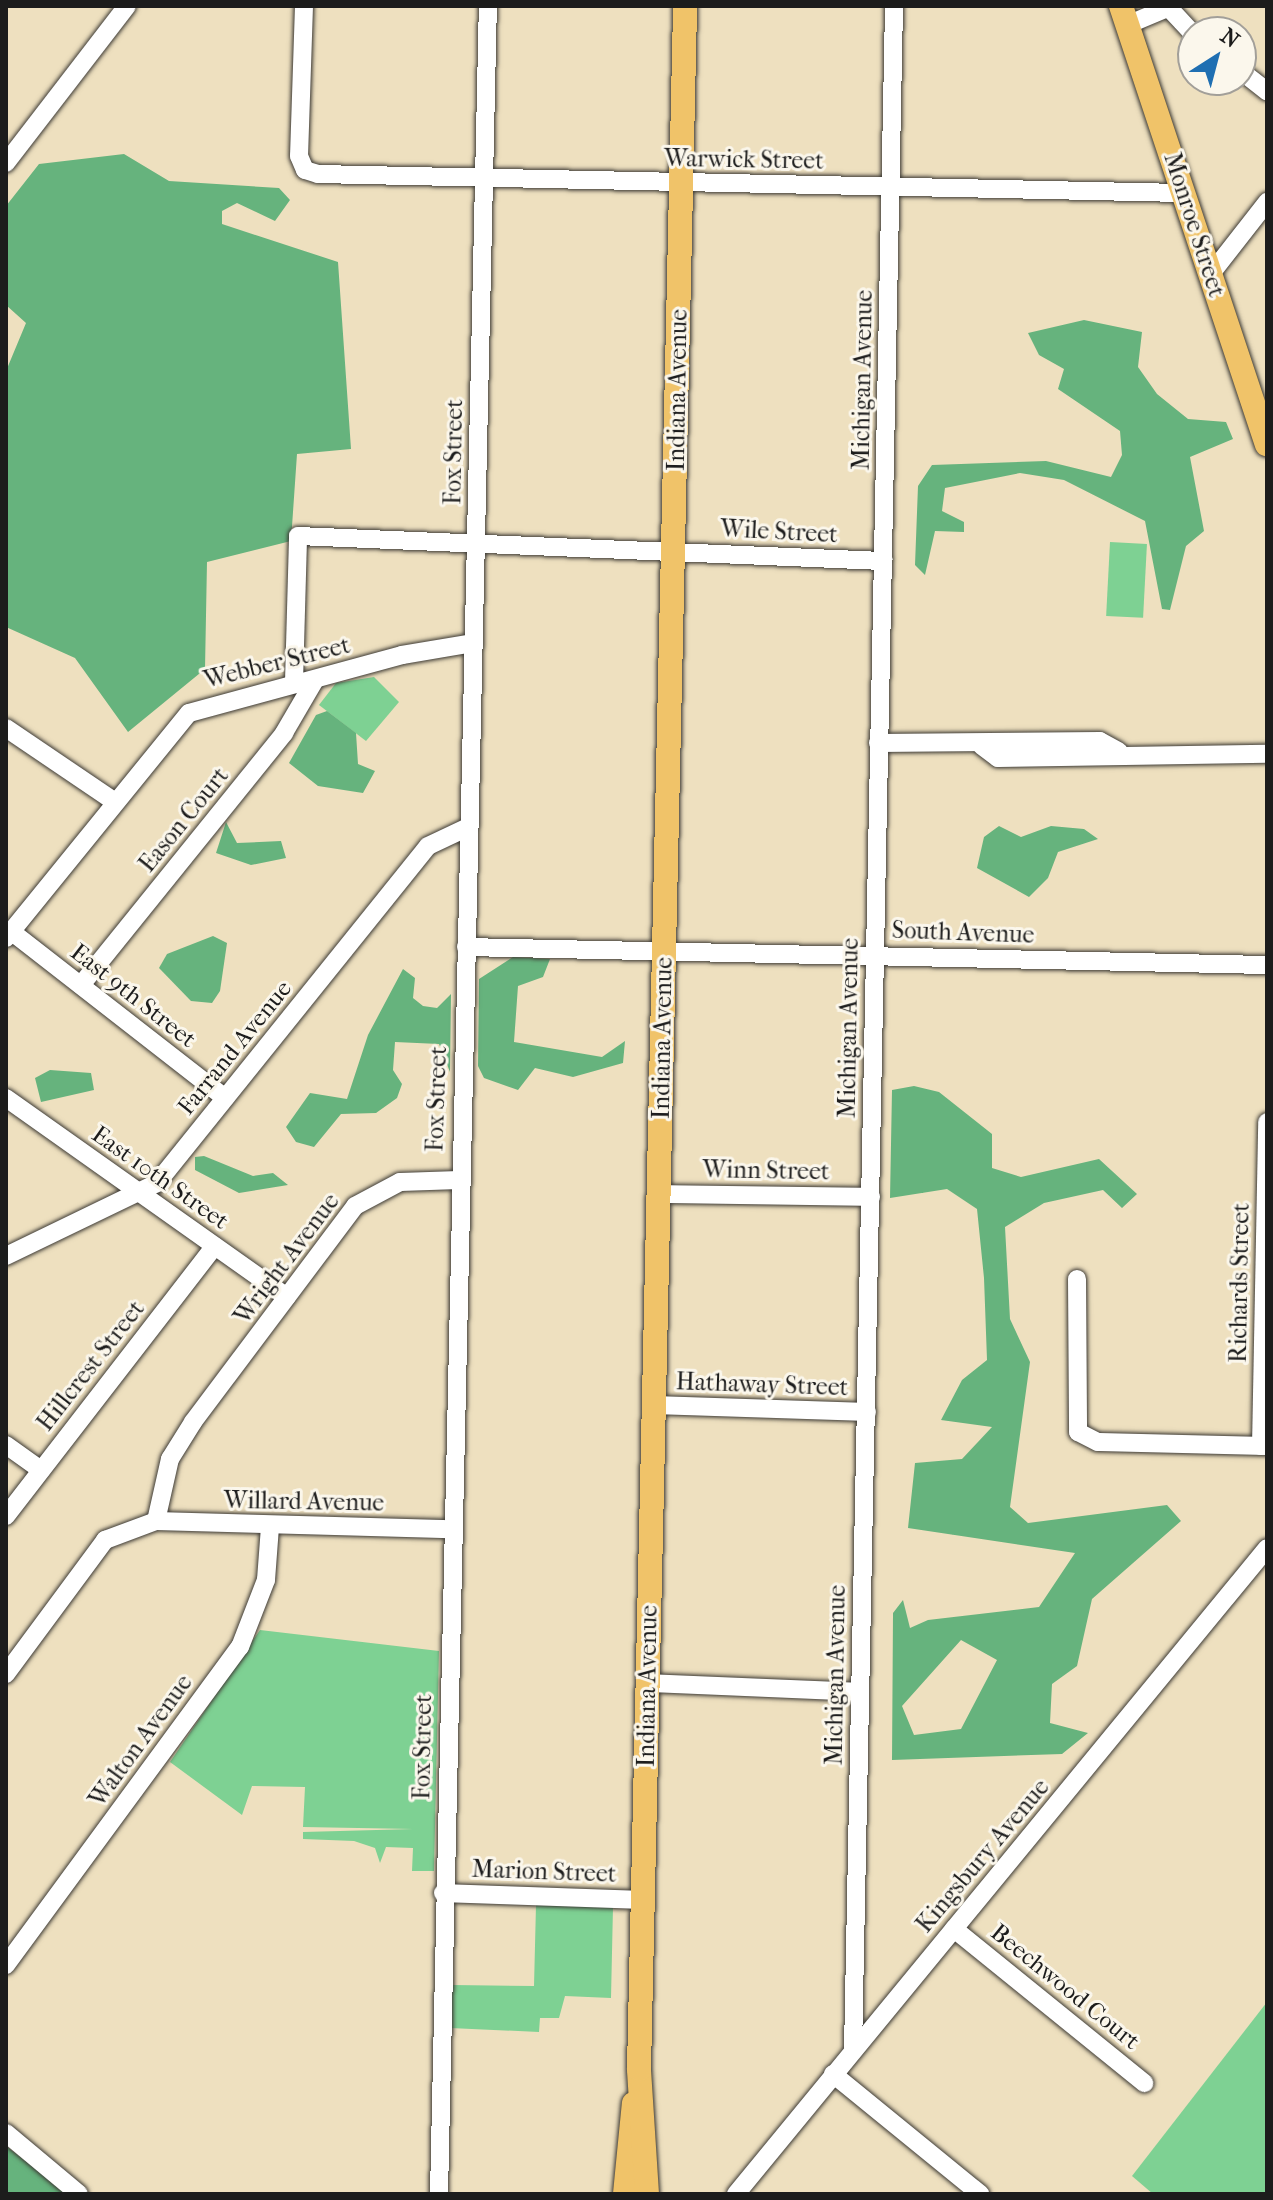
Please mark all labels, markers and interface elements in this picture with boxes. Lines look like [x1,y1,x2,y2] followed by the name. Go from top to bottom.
[1177,16,1257,96] north arrow
[1216,23,1244,54] text: N
[664,144,824,176] street label: Warwick Street
[1157,149,1231,301] street label: Monroe Street
[847,290,879,470] street label: Michigan Avenue
[662,309,694,471] street label: Indiana Avenue
[439,399,469,505] street label: Fox Street
[720,515,838,549] street label: Wile Street
[201,631,353,695] street label: Webber Street
[133,762,235,878] street label: Eason Court
[891,916,1035,950] street label: South Avenue
[64,938,202,1054] street label: East 9th Street
[833,938,865,1118] street label: Michigan Avenue
[647,957,679,1119] street label: Indiana Avenue
[172,975,298,1121] street label: Farrand Avenue
[421,1046,453,1152] street label: Fox Street
[86,1120,234,1236] street label: East 10th Street
[702,1155,830,1187] street label: Winn Street
[228,1188,346,1330] street label: Wright Avenue
[1224,1203,1256,1363] street label: Richards Street
[31,1295,151,1437] street label: Hillcrest Street
[675,1368,849,1402] street label: Hathaway Street
[224,1486,384,1518] street label: Willard Avenue
[820,1585,852,1765] street label: Michigan Avenue
[632,1605,664,1767] street label: Indiana Avenue
[83,1669,199,1813] street label: Walton Avenue
[408,1694,438,1800] street label: Fox Street
[910,1773,1056,1939] street label: Kingsbury Avenue
[471,1855,617,1889] street label: Marion Street
[985,1918,1145,2056] street label: Beechwood Court

